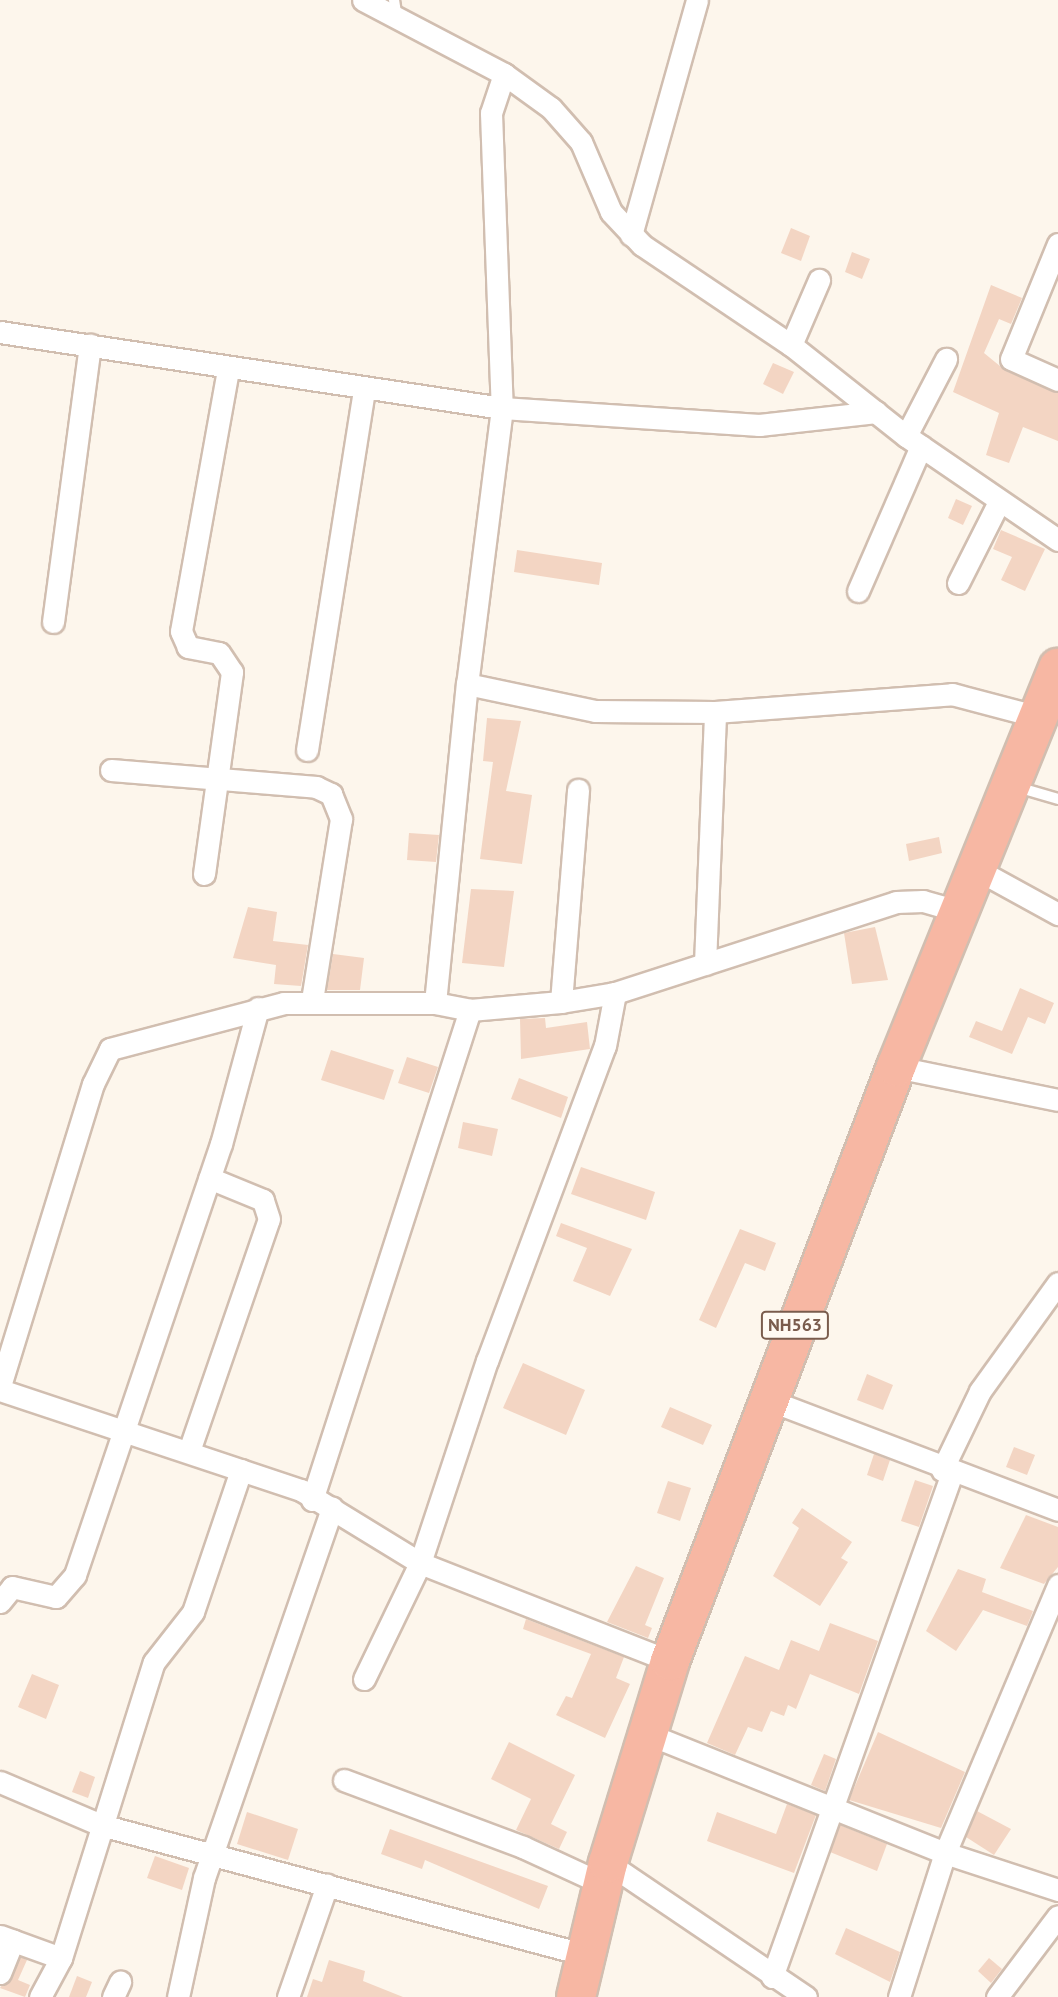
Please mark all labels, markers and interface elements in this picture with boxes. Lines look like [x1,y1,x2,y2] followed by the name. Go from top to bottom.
[760,1310,830,1340] road number: NH563

